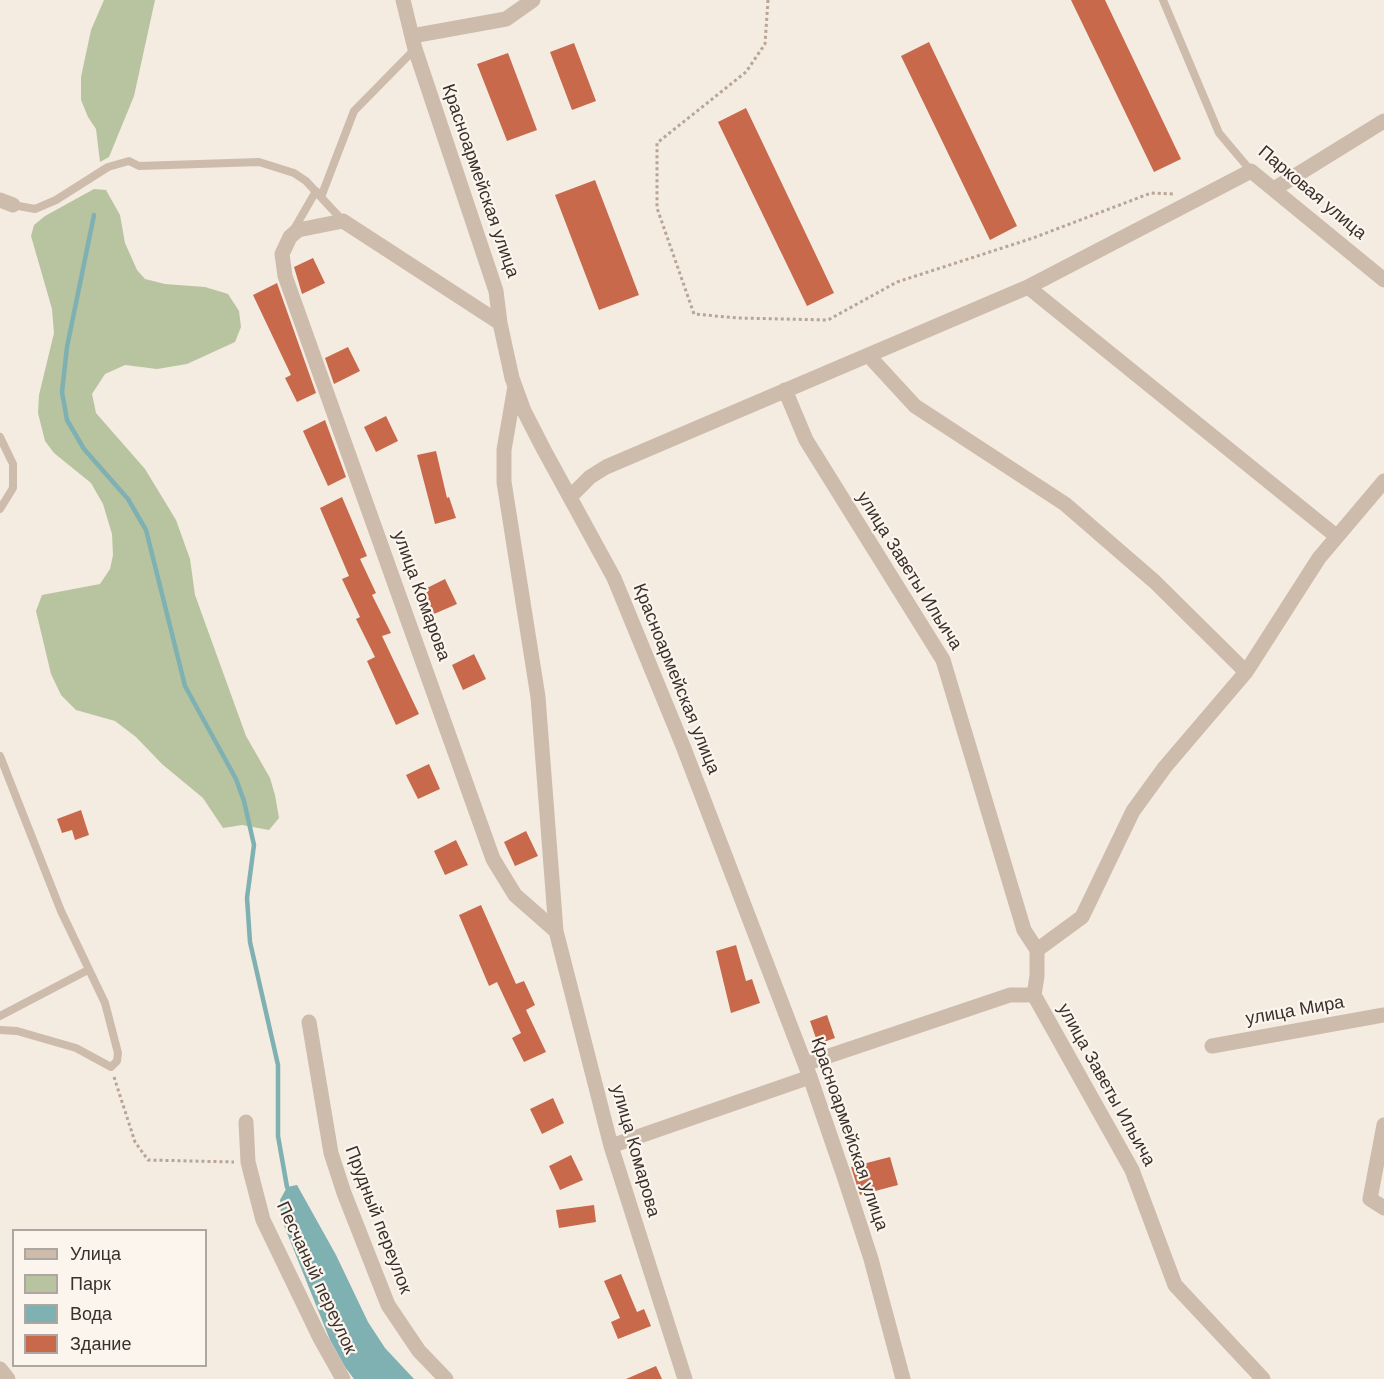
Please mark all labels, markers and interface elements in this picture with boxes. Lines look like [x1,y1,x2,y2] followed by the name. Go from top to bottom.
[437,81,523,281] street label: Красноармейская улица
[1253,141,1371,245] street label: Парковая улица
[851,488,967,654] street label: улица Заветы Ильича
[387,528,455,664] street label: улица Комарова
[628,581,724,777] street label: Красноармейская улица
[1244,992,1346,1030] street label: улица Мира
[1052,1000,1160,1170] street label: улица Заветы Ильича
[806,1034,892,1234] street label: Красноармейская улица
[606,1082,664,1220] street label: улица Комарова
[340,1143,416,1297] street label: Прудный переулок
[271,1198,361,1358] street label: Песчаный переулок
[12,1229,207,1367] legend
[70,1244,121,1264] text: Улица
[70,1274,111,1294] text: Парк
[70,1304,112,1324] text: Вода
[70,1334,131,1354] text: Здание

